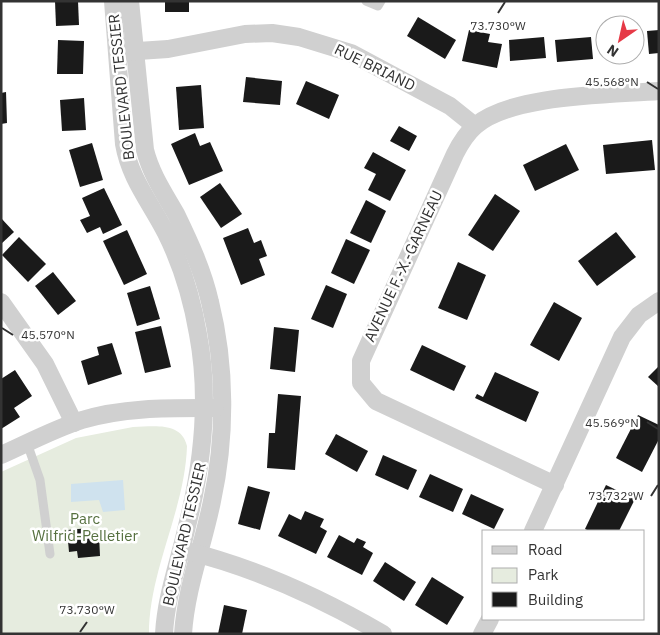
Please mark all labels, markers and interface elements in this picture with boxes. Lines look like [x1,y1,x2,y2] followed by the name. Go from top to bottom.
[104,13,138,161] street label: BOULEVARD TESSIER
[595,15,645,65] north arrow
[470,18,526,33] text: 73.730°W
[331,39,419,95] street label: RUE BRIAND
[603,40,622,61] text: N
[585,74,639,89] text: 45.568°N
[360,187,446,345] street label: AVENUE F.-X.-GARNEAU
[21,327,75,342] text: 45.570°N
[585,415,639,430] text: 45.569°N
[158,460,210,608] street label: BOULEVARD TESSIER
[588,488,644,503] text: 73.732°W
[32,509,139,545] park label: Parc Wilfrid-Pelletier
[482,530,645,620] legend
[528,540,563,559] text: Road
[528,565,558,584] text: Park
[528,590,583,609] text: Building
[59,602,115,617] text: 73.730°W

